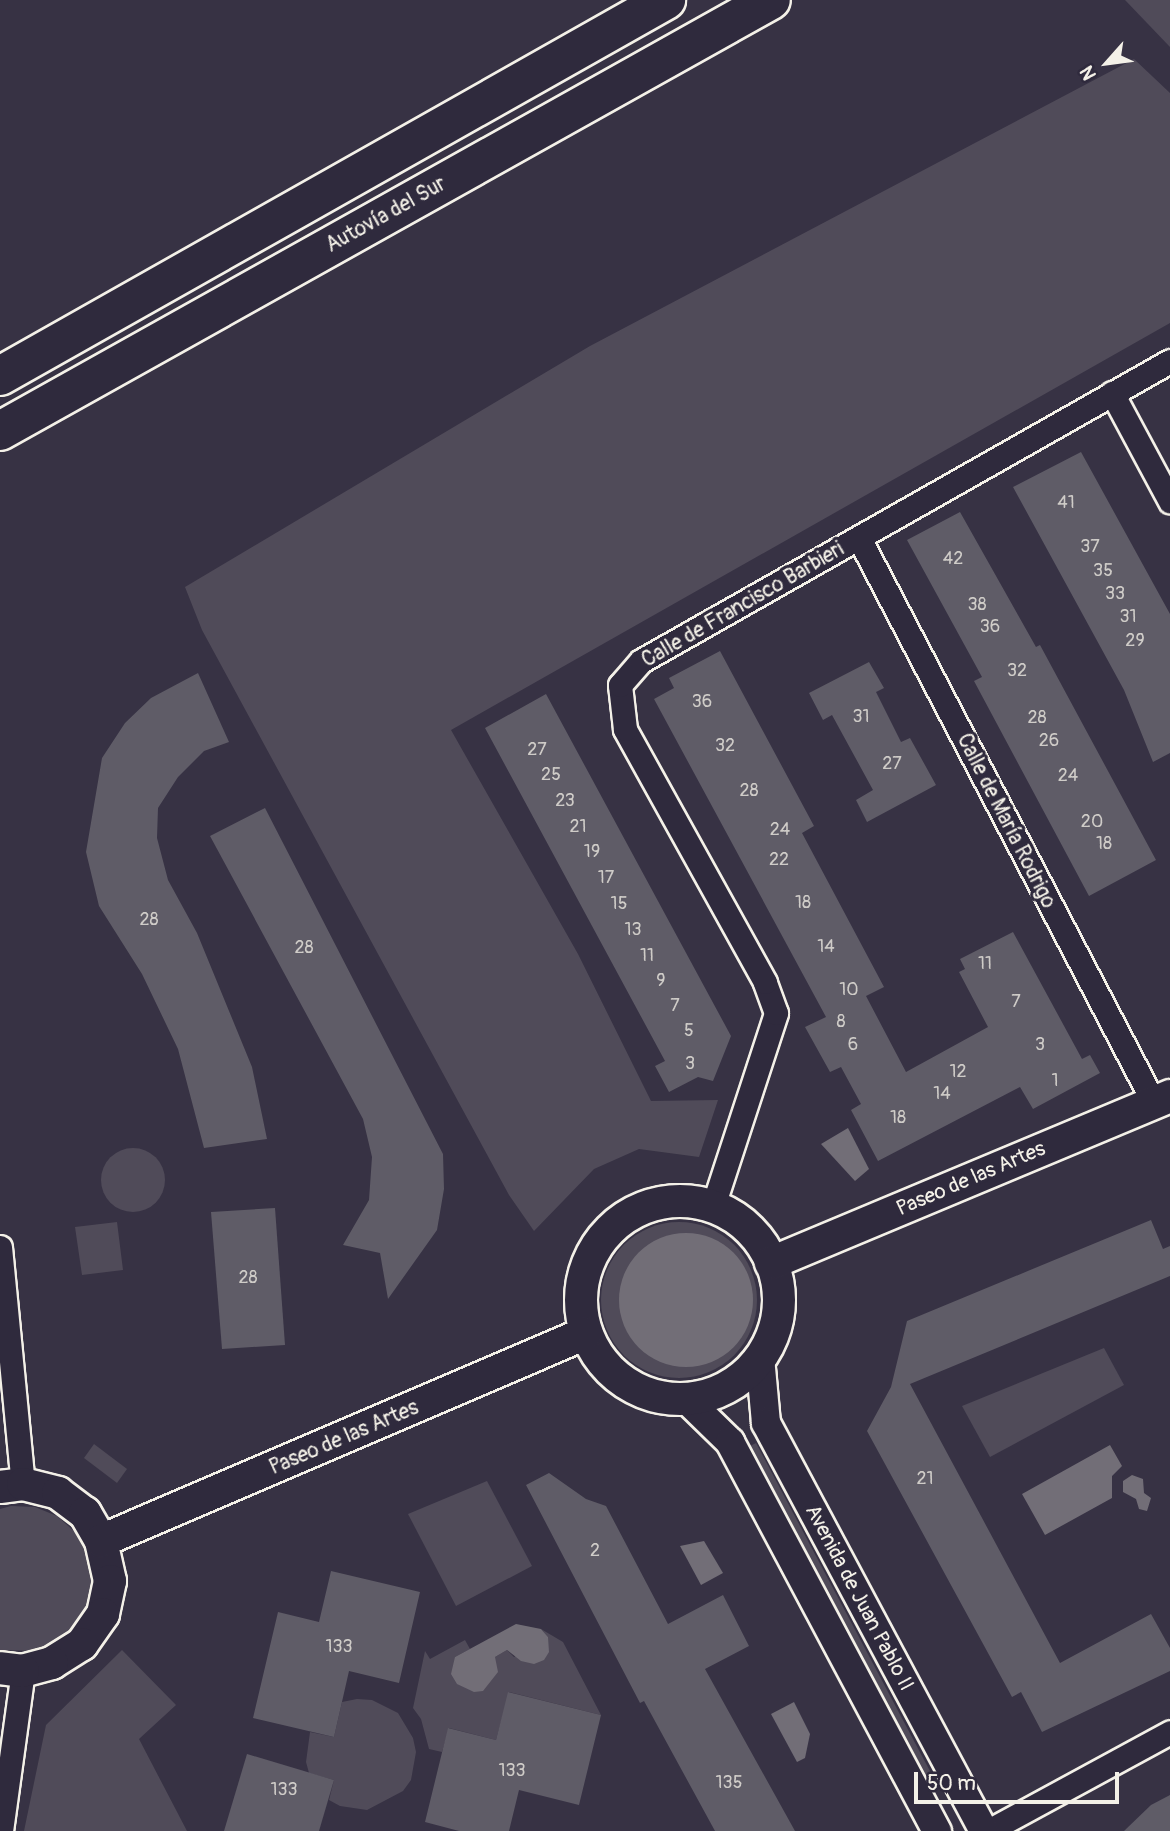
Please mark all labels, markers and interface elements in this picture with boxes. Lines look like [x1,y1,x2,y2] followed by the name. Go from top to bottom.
[1072,28,1142,98] north arrow
[1075,62,1102,84] text: N
[322,172,450,258] street label: Autovía del Sur
[1057,492,1075,514] house number: 41
[1080,536,1100,558] house number: 37
[637,537,849,673] street label: Calle de Francisco Barbieri
[943,548,963,570] house number: 42
[1093,560,1113,582] house number: 35
[1105,583,1125,605] house number: 33
[967,594,987,616] house number: 38
[1119,606,1137,628] house number: 31
[980,616,1000,638] house number: 36
[1125,630,1145,652] house number: 29
[1007,660,1027,682] house number: 32
[692,691,712,713] house number: 36
[852,706,870,728] house number: 31
[1027,707,1047,729] house number: 28
[951,730,1061,912] street label: Calle de María Rodrigo
[1039,730,1059,752] house number: 26
[715,735,735,757] house number: 32
[527,739,547,761] house number: 27
[882,753,902,775] house number: 27
[541,764,561,786] house number: 25
[1058,765,1078,787] house number: 24
[739,780,759,802] house number: 28
[555,790,575,812] house number: 23
[1081,811,1103,833] house number: 20
[569,816,587,838] house number: 21
[770,819,790,841] house number: 24
[1096,833,1112,855] house number: 18
[584,841,600,863] house number: 19
[769,849,789,871] house number: 22
[598,867,614,889] house number: 17
[795,892,811,914] house number: 18
[611,893,627,915] house number: 15
[139,909,159,931] house number: 28
[624,919,642,941] house number: 13
[817,936,835,958] house number: 14
[294,937,314,959] house number: 28
[640,945,654,967] house number: 11
[978,953,992,975] house number: 11
[656,970,666,992] house number: 9
[839,979,859,1001] house number: 10
[1011,991,1021,1013] house number: 7
[670,995,680,1017] house number: 7
[836,1011,846,1033] house number: 8
[684,1020,694,1042] house number: 5
[848,1034,858,1056] house number: 6
[1035,1034,1045,1056] house number: 3
[685,1053,695,1075] house number: 3
[949,1061,967,1083] house number: 12
[1051,1070,1059,1092] house number: 1
[933,1083,951,1105] house number: 14
[890,1107,906,1129] house number: 18
[893,1136,1049,1222] street label: Paseo de las Artes
[238,1267,258,1289] house number: 28
[266,1395,422,1481] street label: Paseo de las Artes
[916,1468,934,1490] house number: 21
[799,1501,919,1695] street label: Avenida de Juan Pablo II
[590,1540,600,1562] house number: 2
[325,1636,353,1658] house number: 133
[918,1758,1123,1802] scale bar
[498,1760,526,1782] house number: 133
[927,1770,976,1797] text: 50 m
[716,1772,742,1794] house number: 135
[270,1779,298,1801] house number: 133

